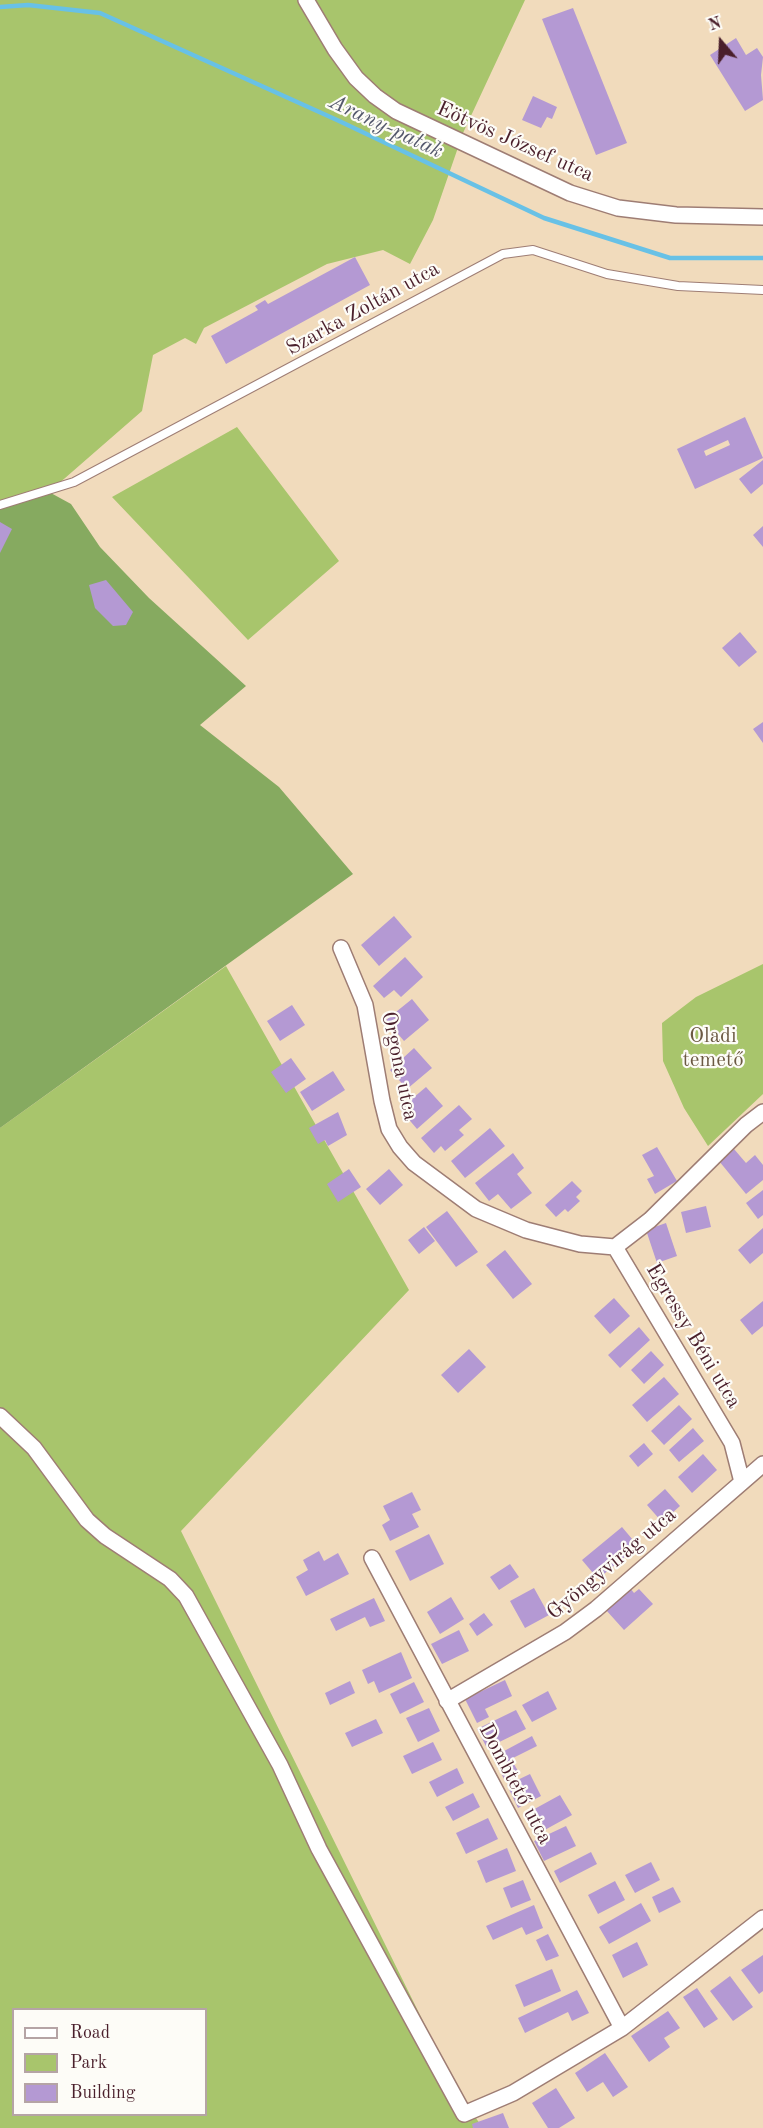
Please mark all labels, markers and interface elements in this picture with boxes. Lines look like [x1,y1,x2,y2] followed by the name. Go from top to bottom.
[691,12,751,72] north arrow
[707,15,724,35] text: N
[325,89,447,165] water label: Arany-patak
[433,96,597,188] street label: Eötvös József utca
[282,256,444,362] street label: Szarka Zoltán utca
[375,1009,423,1123] street label: Orgona utca
[682,1023,744,1073] park label: Oladi temető
[640,1259,746,1413] street label: Egressy Béni utca
[542,1503,682,1625] street label: Gyöngyvirág utca
[473,1719,557,1849] street label: Dombtető utca
[12,2008,207,2116] legend
[70,2024,110,2042] text: Road
[70,2054,107,2072] text: Park
[70,2084,135,2102] text: Building

